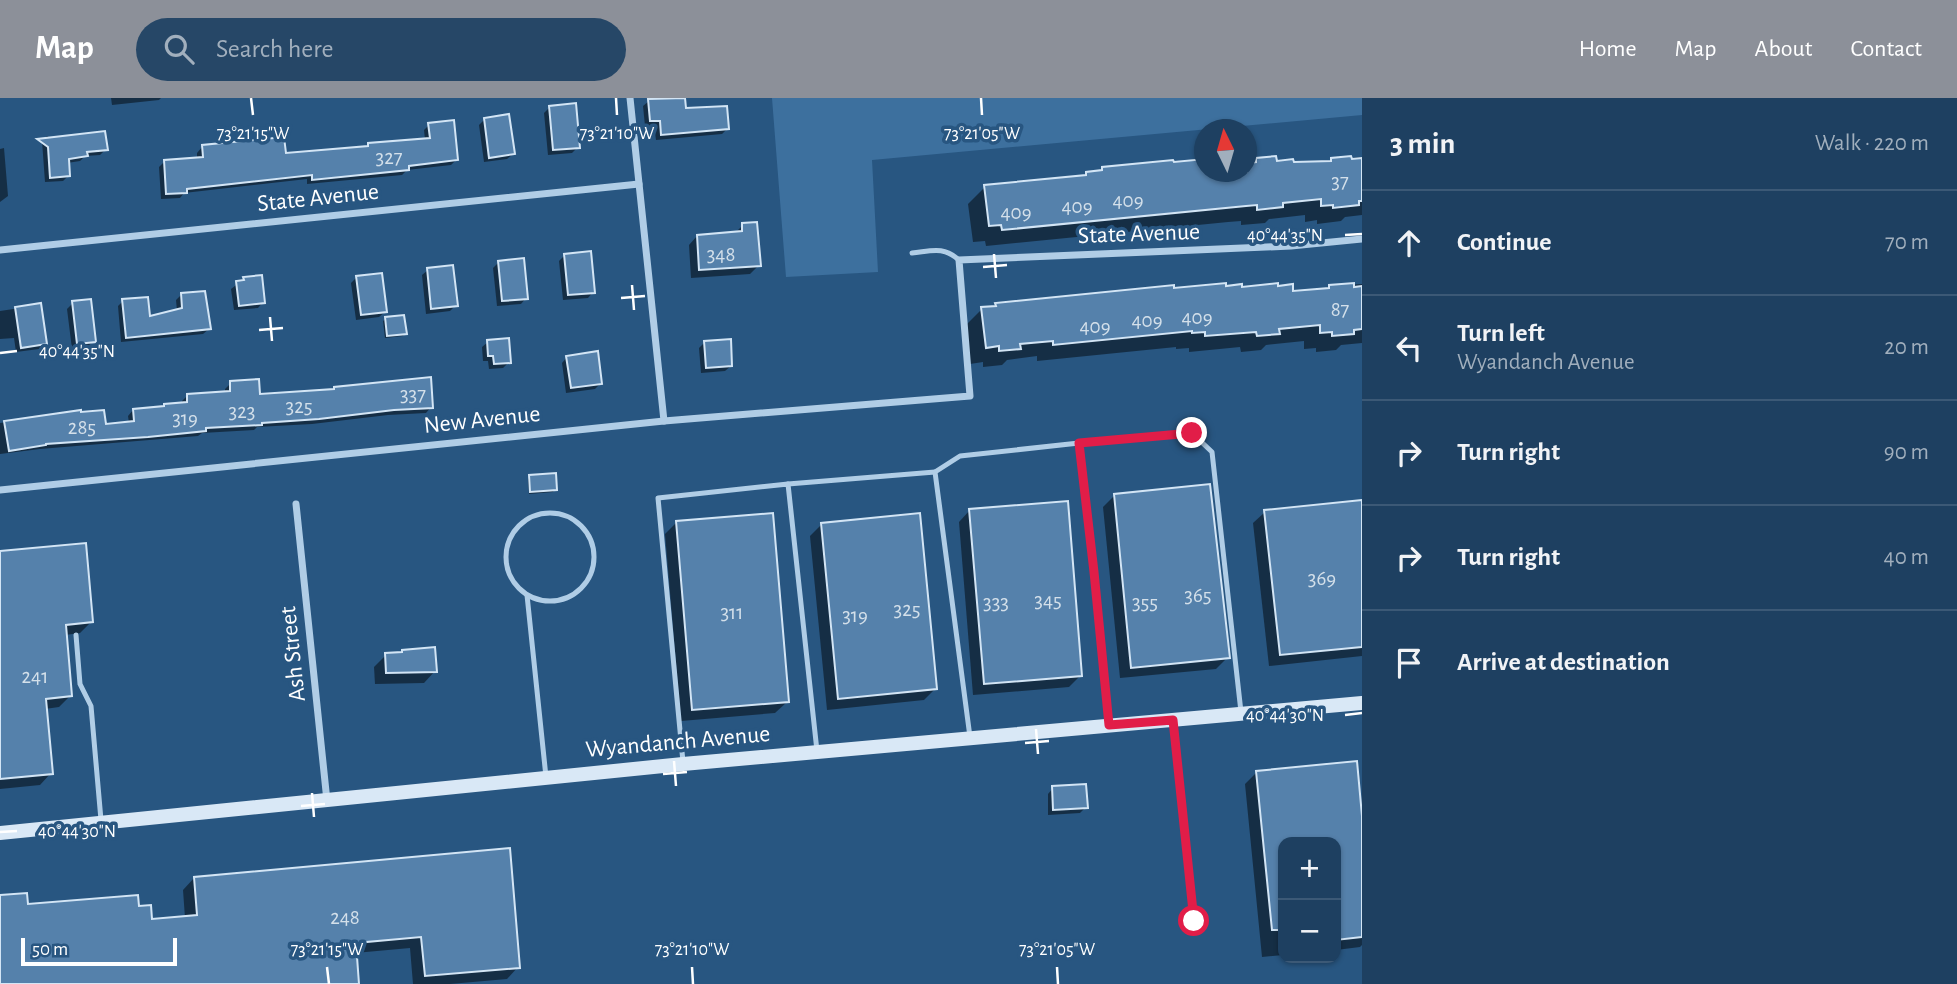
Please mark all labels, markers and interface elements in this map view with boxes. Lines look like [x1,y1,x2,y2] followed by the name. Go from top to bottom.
[136,18,626,81] search box
[160,30,198,68] icon: search
[35,32,94,65] text: Map
[216,36,334,62] text: Search here
[1579,37,1637,61] text: Home
[1675,37,1717,61] text: Map
[1755,37,1812,61] text: About
[1850,37,1922,61] text: Contact
[1194,119,1257,182] north arrow
[217,125,289,143] text: 73°21'15"W
[580,125,654,143] text: 73°21'10"W
[944,125,1020,143] text: 73°21'05"W
[1390,129,1455,159] text: 3 min
[1815,132,1929,155] text: Walk · 220 m
[376,147,403,168] house number: 327
[1331,171,1349,192] house number: 37
[256,180,380,216] street label: State Avenue
[1112,190,1144,211] house number: 409
[1061,196,1093,217] house number: 409
[1000,202,1032,223] house number: 409
[1077,220,1201,248] street label: State Avenue
[1390,224,1428,262] icon: ahead
[1247,227,1323,245] text: 40°44'35"N
[1457,229,1552,255] text: Continue
[1885,231,1929,254] text: 70 m
[707,244,735,265] house number: 348
[1331,299,1350,320] house number: 87
[1181,307,1213,328] house number: 409
[1131,310,1163,331] house number: 409
[1079,316,1111,337] house number: 409
[1457,320,1545,346] text: Turn left
[1390,329,1428,367] icon: left
[1884,336,1929,359] text: 20 m
[39,343,115,361] text: 40°44'35"N
[1457,351,1635,374] text: Wyandanch Avenue
[400,384,426,405] house number: 337
[286,396,313,417] house number: 325
[229,401,255,422] house number: 323
[423,402,541,438] street label: New Avenue
[172,408,198,429] house number: 319
[68,417,96,438] house number: 285
[1176,417,1207,448] route end
[1390,434,1428,472] icon: right
[1457,439,1560,465] text: Turn right
[1884,441,1929,464] text: 90 m
[1390,539,1428,577] icon: right
[1457,544,1560,570] text: Turn right
[1884,546,1929,569] text: 40 m
[1308,568,1336,589] house number: 369
[1184,585,1212,606] house number: 365
[1034,590,1062,611] house number: 345
[983,592,1009,613] house number: 333
[1132,592,1158,613] house number: 355
[894,599,921,620] house number: 325
[720,602,744,623] house number: 311
[276,605,310,703] street label: Ash Street
[842,605,868,626] house number: 319
[1390,644,1428,682] icon: arrive
[1457,649,1670,675] text: Arrive at destination
[22,666,48,687] house number: 241
[1246,707,1324,725] text: 40°44'30"N
[585,722,771,762] street label: Wyandanch Avenue
[38,823,116,841] text: 40°44'30"N
[1278,837,1341,963] map controls
[1278,837,1341,900] button: +
[1278,900,1341,963] button: −
[1178,905,1209,936] route start
[330,907,360,928] house number: 248
[21,935,177,967] scale bar
[32,940,68,959] text: 50 m
[291,941,363,959] text: 73°21'15"W
[655,941,729,959] text: 73°21'10"W
[1019,941,1095,959] text: 73°21'05"W

